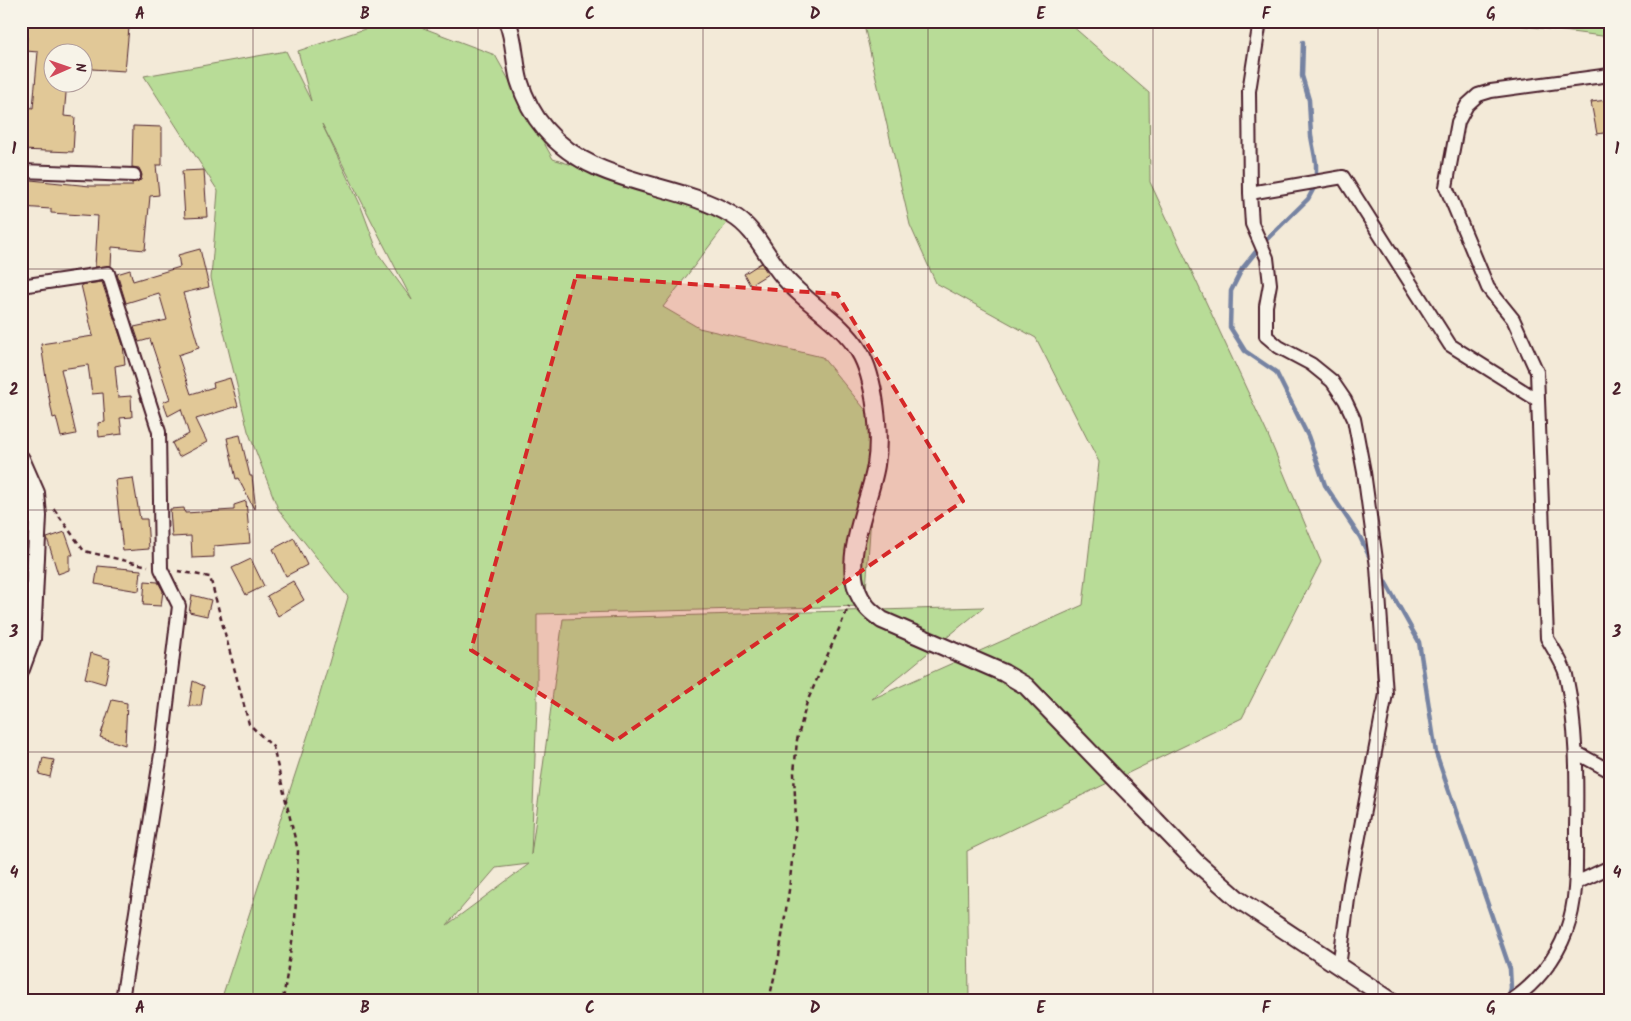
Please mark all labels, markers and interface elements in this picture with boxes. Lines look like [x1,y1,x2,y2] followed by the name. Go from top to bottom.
[135,2,145,27] text: A
[360,2,370,27] text: B
[585,2,595,27] text: C
[810,2,821,27] text: D
[1037,2,1047,27] text: E
[1262,2,1272,27] text: F
[1486,2,1496,27] text: G
[42,42,92,92] north arrow
[69,63,91,73] text: N
[12,137,17,162] text: 1
[1615,137,1620,162] text: 1
[9,378,19,403] text: 2
[1612,378,1622,403] text: 2
[9,620,19,645] text: 3
[1612,620,1622,645] text: 3
[10,861,19,886] text: 4
[1613,861,1622,886] text: 4
[135,996,145,1021] text: A
[360,996,370,1021] text: B
[585,996,595,1021] text: C
[810,996,821,1021] text: D
[1037,996,1047,1021] text: E
[1262,996,1272,1021] text: F
[1486,996,1496,1021] text: G

